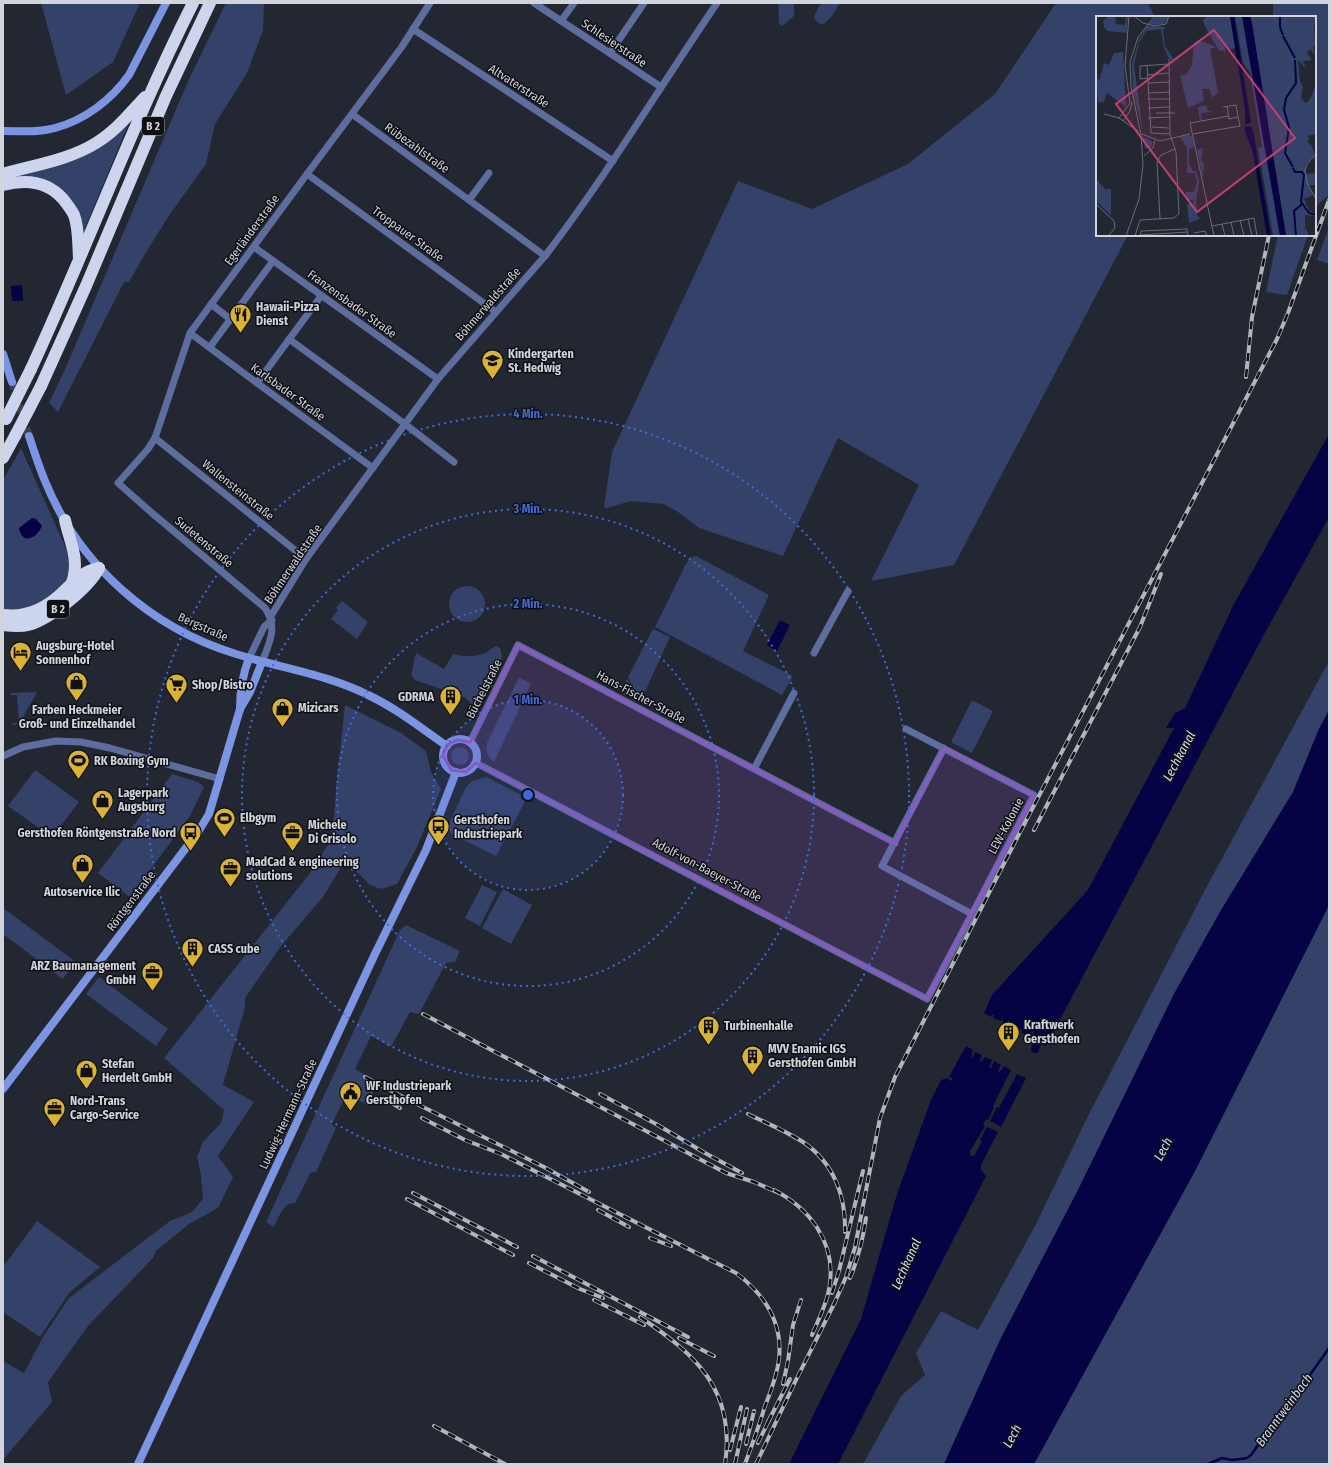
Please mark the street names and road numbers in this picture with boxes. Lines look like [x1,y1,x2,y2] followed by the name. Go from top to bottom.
[579,16,649,70] street label: Schlesierstraße
[486,61,552,111] street label: Altvaterstraße
[142,117,164,135] road number: B 2
[382,120,452,176] street label: Rübezahlstraße
[222,192,282,268] street label: Egerländerstraße
[369,203,447,265] street label: Troppauer Straße
[452,264,524,344] street label: Böhmerwaldstraße
[305,267,399,341] street label: Franzensbader Straße
[248,360,328,424] street label: Karlsbader Straße
[199,457,277,523] street label: Wallensteinstraße
[172,514,236,570] street label: Sudetenstraße
[261,522,325,606] street label: Böhmerwaldstraße
[47,600,69,618] road number: B 2
[176,610,230,644] street label: Bergstraße
[463,657,505,721] street label: Büchelstraße
[594,668,688,726] street label: Hans-Fischer-Straße
[985,795,1027,856] street label: LEW-Kolonie
[650,835,764,905] street label: Adolf-von-Baeyer-Straße
[104,868,158,934] street label: Röntgenstraße
[256,1057,320,1171] street label: Ludwig-Hermann-Straße

